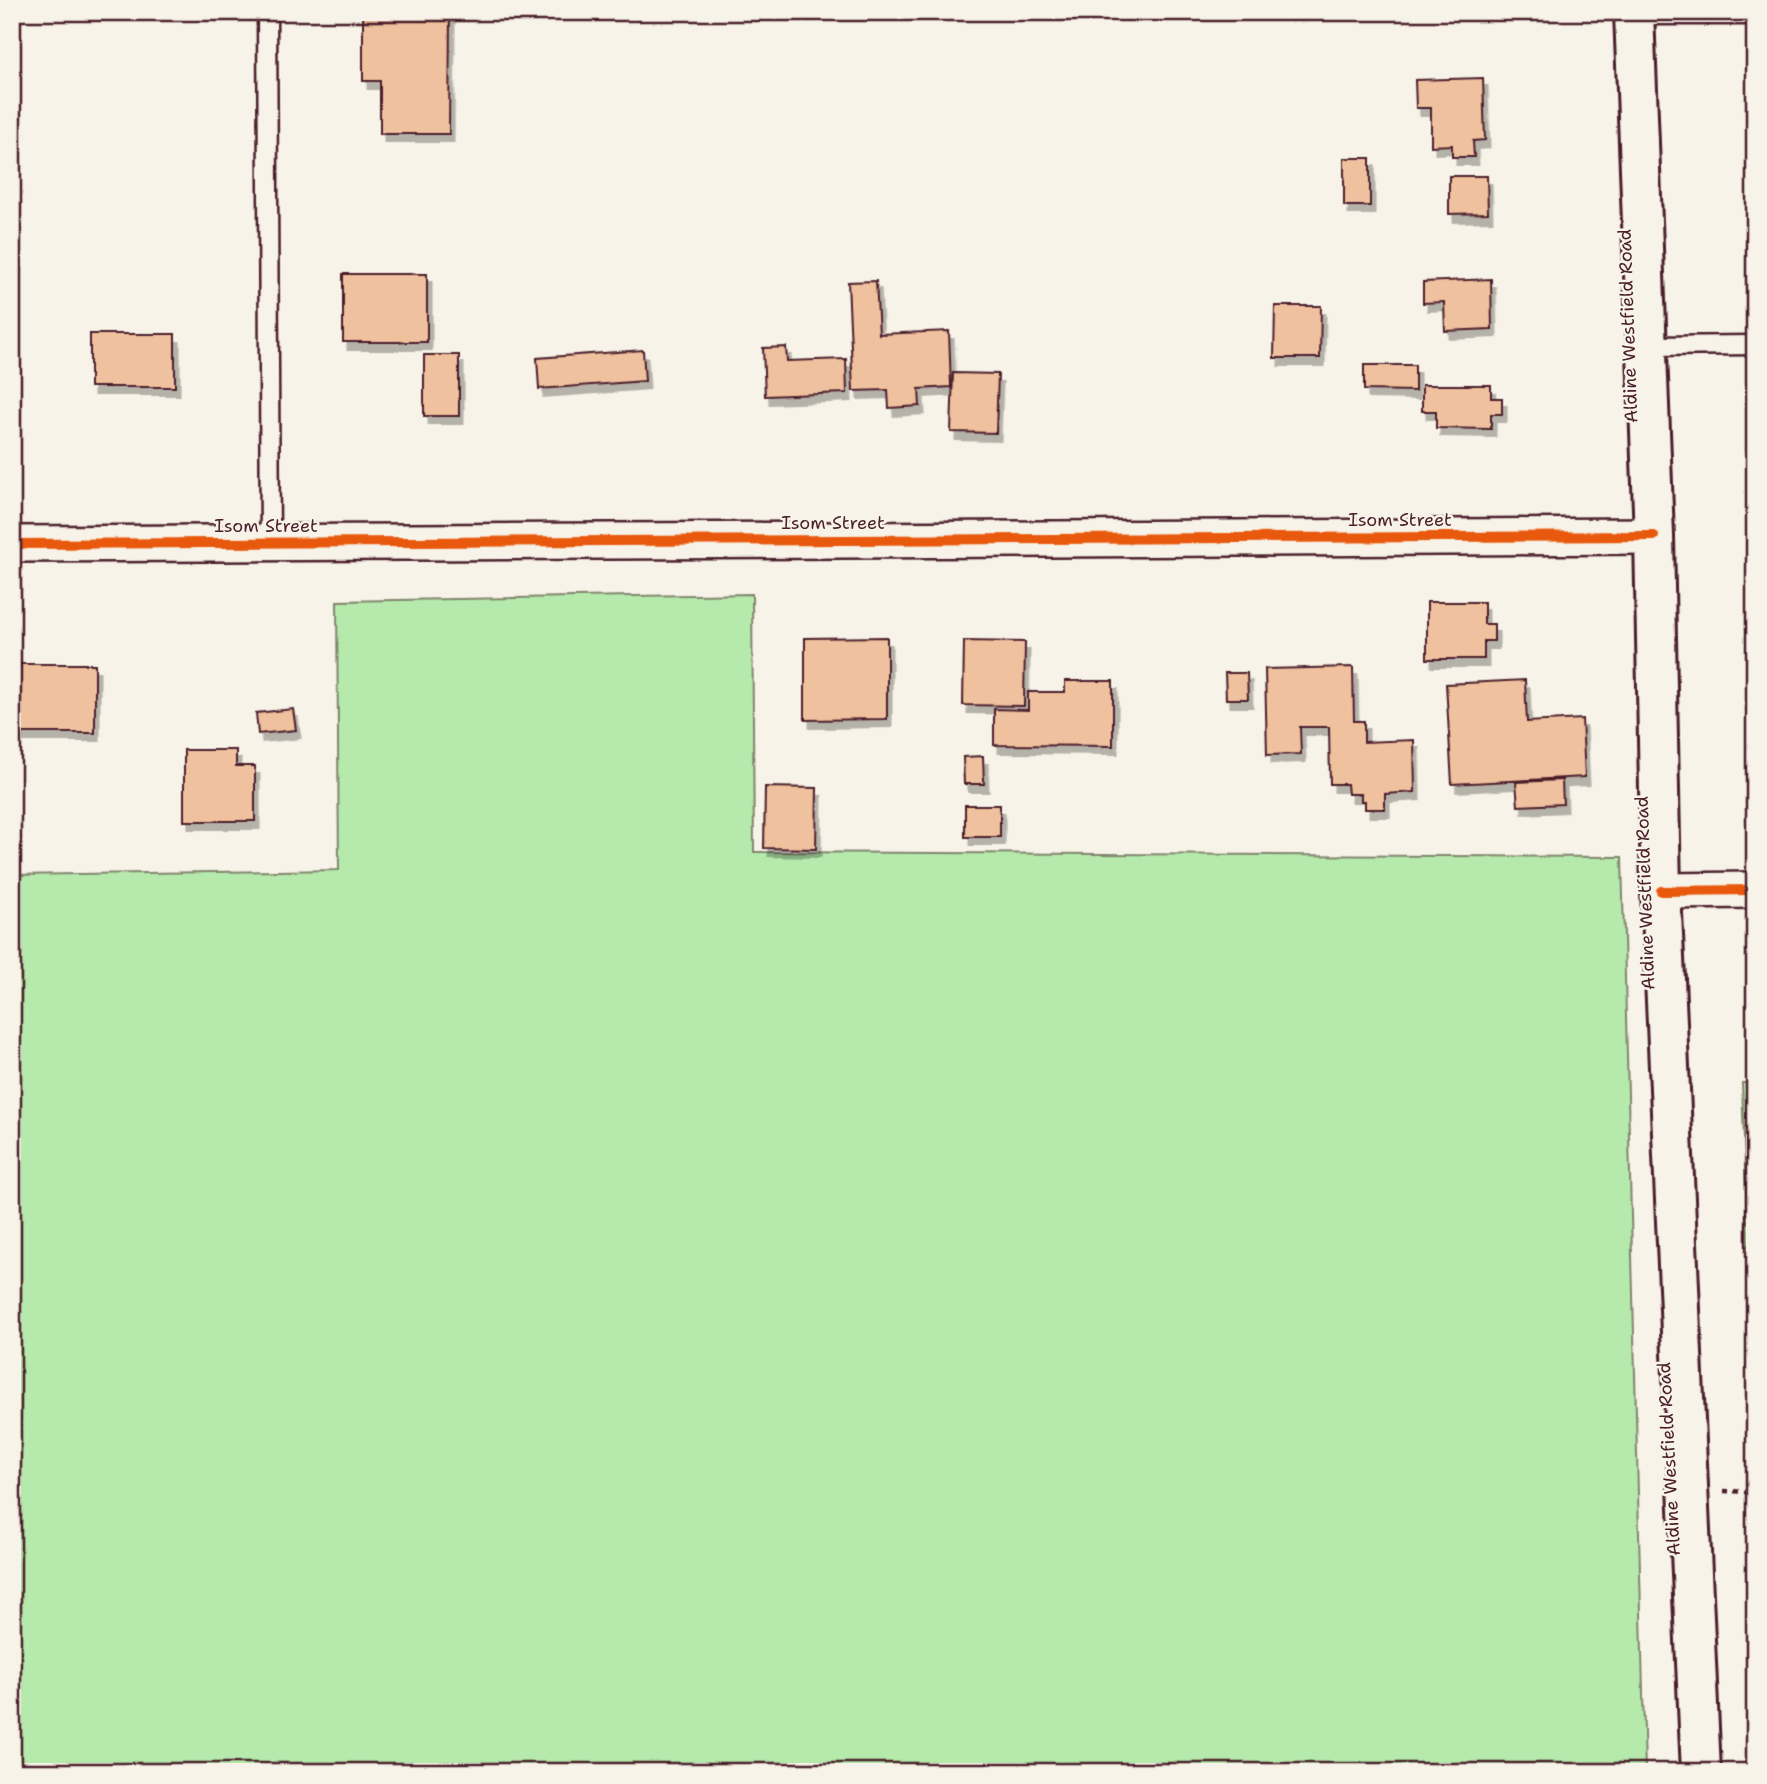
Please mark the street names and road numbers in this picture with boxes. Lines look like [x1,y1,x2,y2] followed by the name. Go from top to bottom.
[1613,229,1643,423] street label: Aldine Westfield Road
[1348,508,1452,532] street label: Isom Street
[781,511,885,535] street label: Isom Street
[214,514,318,538] street label: Isom Street
[1630,796,1660,990] street label: Aldine Westfield Road
[1652,1361,1686,1557] street label: Aldine Westfield Road

